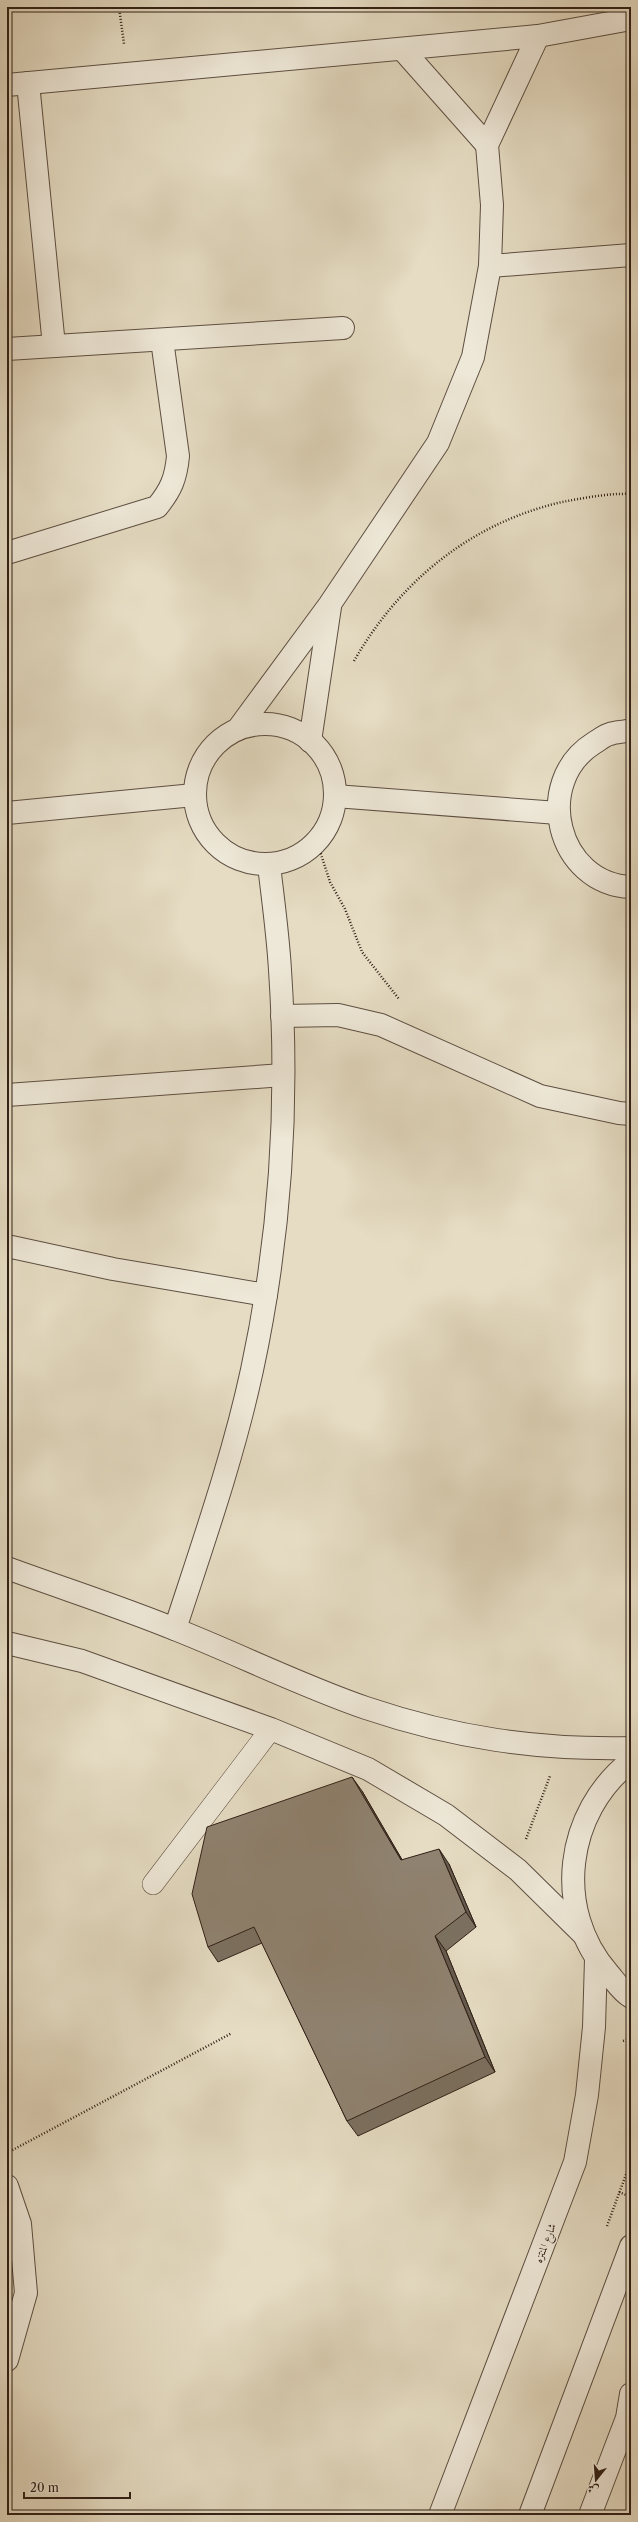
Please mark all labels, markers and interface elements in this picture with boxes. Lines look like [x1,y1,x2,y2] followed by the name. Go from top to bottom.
[531,2221,562,2266] street label: شارع المنتزه
[576,2460,616,2500] north arrow
[24,2474,130,2500] scale bar
[30,2480,59,2495] text: 20 m
[586,2481,600,2498] text: ش

